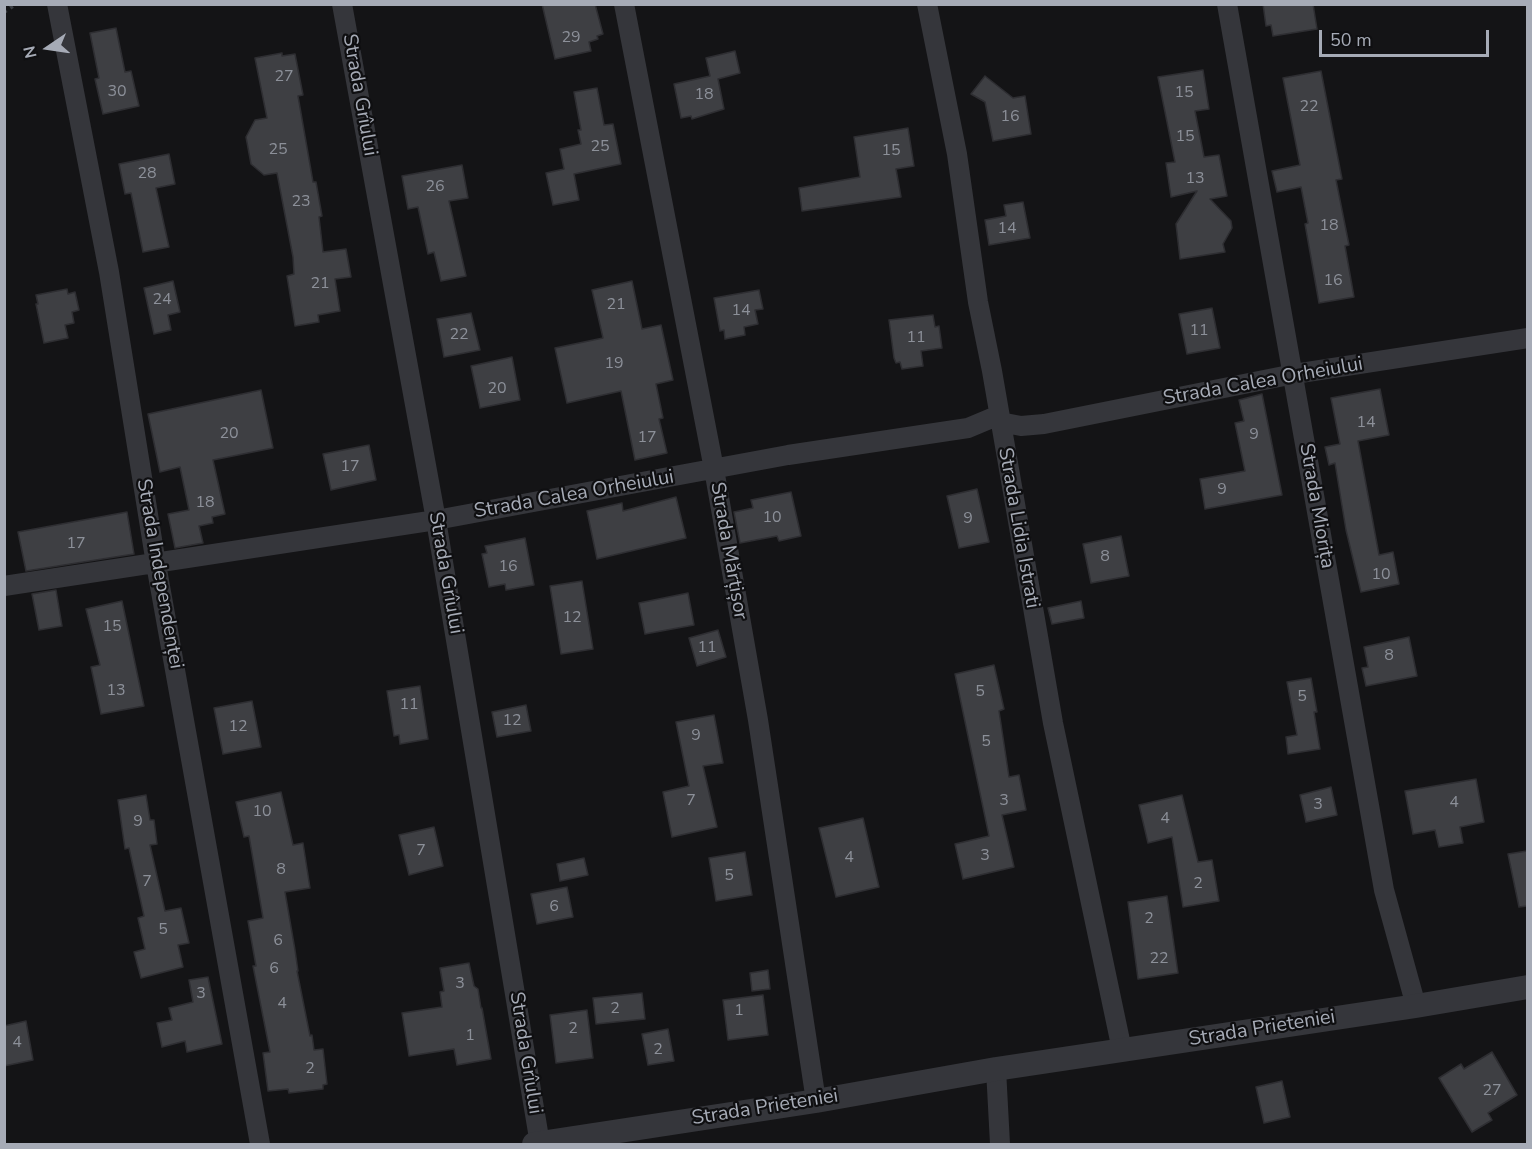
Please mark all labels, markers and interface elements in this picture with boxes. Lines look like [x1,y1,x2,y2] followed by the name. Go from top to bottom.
[18,18,78,78] north arrow
[1322,18,1492,56] scale bar
[561,28,581,48] house number: 29
[1330,28,1372,52] text: 50 m
[336,32,382,158] street label: Strada Grîului
[18,44,43,60] text: N
[274,67,294,87] house number: 27
[107,82,127,102] house number: 30
[1174,83,1194,103] house number: 15
[694,85,714,105] house number: 18
[1299,97,1319,117] house number: 22
[1000,107,1020,127] house number: 16
[1175,127,1195,147] house number: 15
[590,137,610,157] house number: 25
[268,140,288,160] house number: 25
[881,141,901,161] house number: 15
[137,164,157,184] house number: 28
[1185,169,1205,189] house number: 13
[425,177,445,197] house number: 26
[291,192,311,212] house number: 23
[1319,216,1339,236] house number: 18
[997,219,1017,239] house number: 14
[1323,271,1343,291] house number: 16
[310,274,330,294] house number: 21
[152,290,172,310] house number: 24
[606,295,626,315] house number: 21
[731,301,751,321] house number: 14
[1189,321,1209,341] house number: 11
[449,325,469,345] house number: 22
[906,328,926,348] house number: 11
[1161,353,1365,411] street label: Strada Calea Orheiului
[604,354,624,374] house number: 19
[487,379,507,399] house number: 20
[1356,413,1376,433] house number: 14
[219,424,239,444] house number: 20
[1249,425,1259,445] house number: 9
[637,428,657,448] house number: 17
[1293,442,1339,570] street label: Strada Miorița
[992,446,1044,610] street label: Strada Lidia Istrati
[340,457,360,477] house number: 17
[472,466,676,524] street label: Strada Calea Orheiului
[130,477,188,671] street label: Strada Independenței
[704,480,752,622] street label: Strada Mărțișor
[1217,480,1227,500] house number: 9
[195,493,215,513] house number: 18
[762,508,782,528] house number: 10
[963,509,973,529] house number: 9
[422,510,468,636] street label: Strada Grîului
[66,534,86,554] house number: 17
[1100,547,1110,567] house number: 8
[498,557,518,577] house number: 16
[1371,565,1391,585] house number: 10
[562,608,582,628] house number: 12
[102,617,122,637] house number: 15
[697,638,717,658] house number: 11
[1384,646,1394,666] house number: 8
[106,681,126,701] house number: 13
[975,682,985,702] house number: 5
[1297,687,1307,707] house number: 5
[399,695,419,715] house number: 11
[502,711,522,731] house number: 12
[228,717,248,737] house number: 12
[691,726,701,746] house number: 9
[981,732,991,752] house number: 5
[686,791,696,811] house number: 7
[999,791,1009,811] house number: 3
[1449,793,1459,813] house number: 4
[1313,795,1323,815] house number: 3
[252,802,272,822] house number: 10
[1160,809,1170,829] house number: 4
[133,812,143,832] house number: 9
[416,841,426,861] house number: 7
[980,846,990,866] house number: 3
[844,848,854,868] house number: 4
[276,860,286,880] house number: 8
[724,866,734,886] house number: 5
[142,872,152,892] house number: 7
[1193,874,1203,894] house number: 2
[549,897,559,917] house number: 6
[1144,909,1154,929] house number: 2
[158,920,168,940] house number: 5
[273,931,283,951] house number: 6
[1149,949,1169,969] house number: 22
[269,959,279,979] house number: 6
[455,974,465,994] house number: 3
[196,984,206,1004] house number: 3
[503,990,547,1116] street label: Strada Grîului
[277,994,287,1014] house number: 4
[610,999,620,1019] house number: 2
[734,1001,744,1021] house number: 1
[1187,1006,1337,1052] street label: Strada Prieteniei
[568,1019,578,1039] house number: 2
[465,1026,475,1046] house number: 1
[12,1033,22,1053] house number: 4
[653,1040,663,1060] house number: 2
[305,1059,315,1079] house number: 2
[1482,1081,1502,1101] house number: 27
[690,1085,840,1131] street label: Strada Prieteniei

